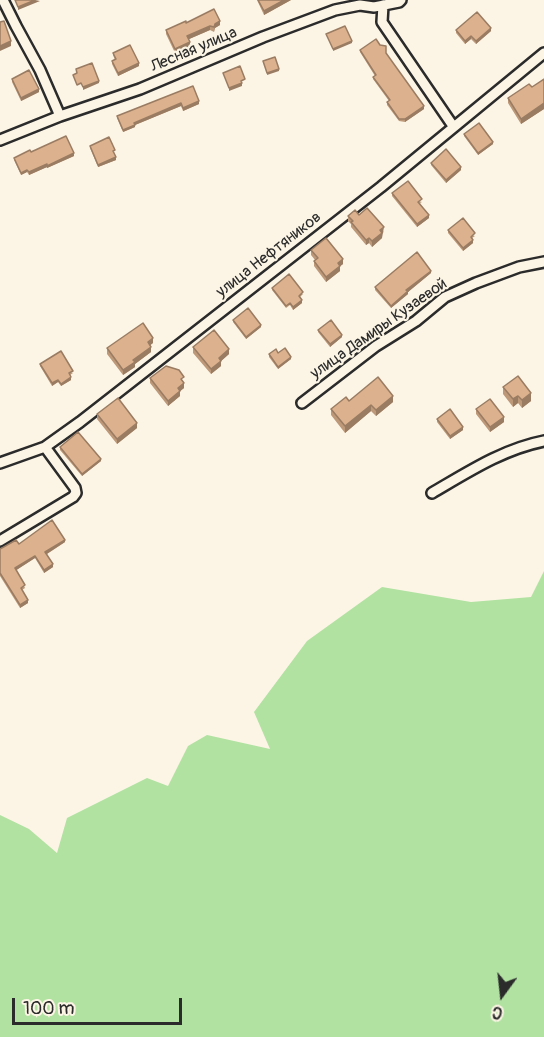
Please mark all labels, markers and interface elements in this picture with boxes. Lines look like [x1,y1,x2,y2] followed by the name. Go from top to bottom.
[148,23,240,77] street label: Лесная улица
[213,208,325,302] street label: улица Нефтяников
[307,275,451,383] street label: улица Дамиры Кузаевой
[472,965,532,1025] north arrow
[15,986,184,1024] scale bar
[23,997,75,1020] text: 100 m
[490,1001,505,1023] text: С

